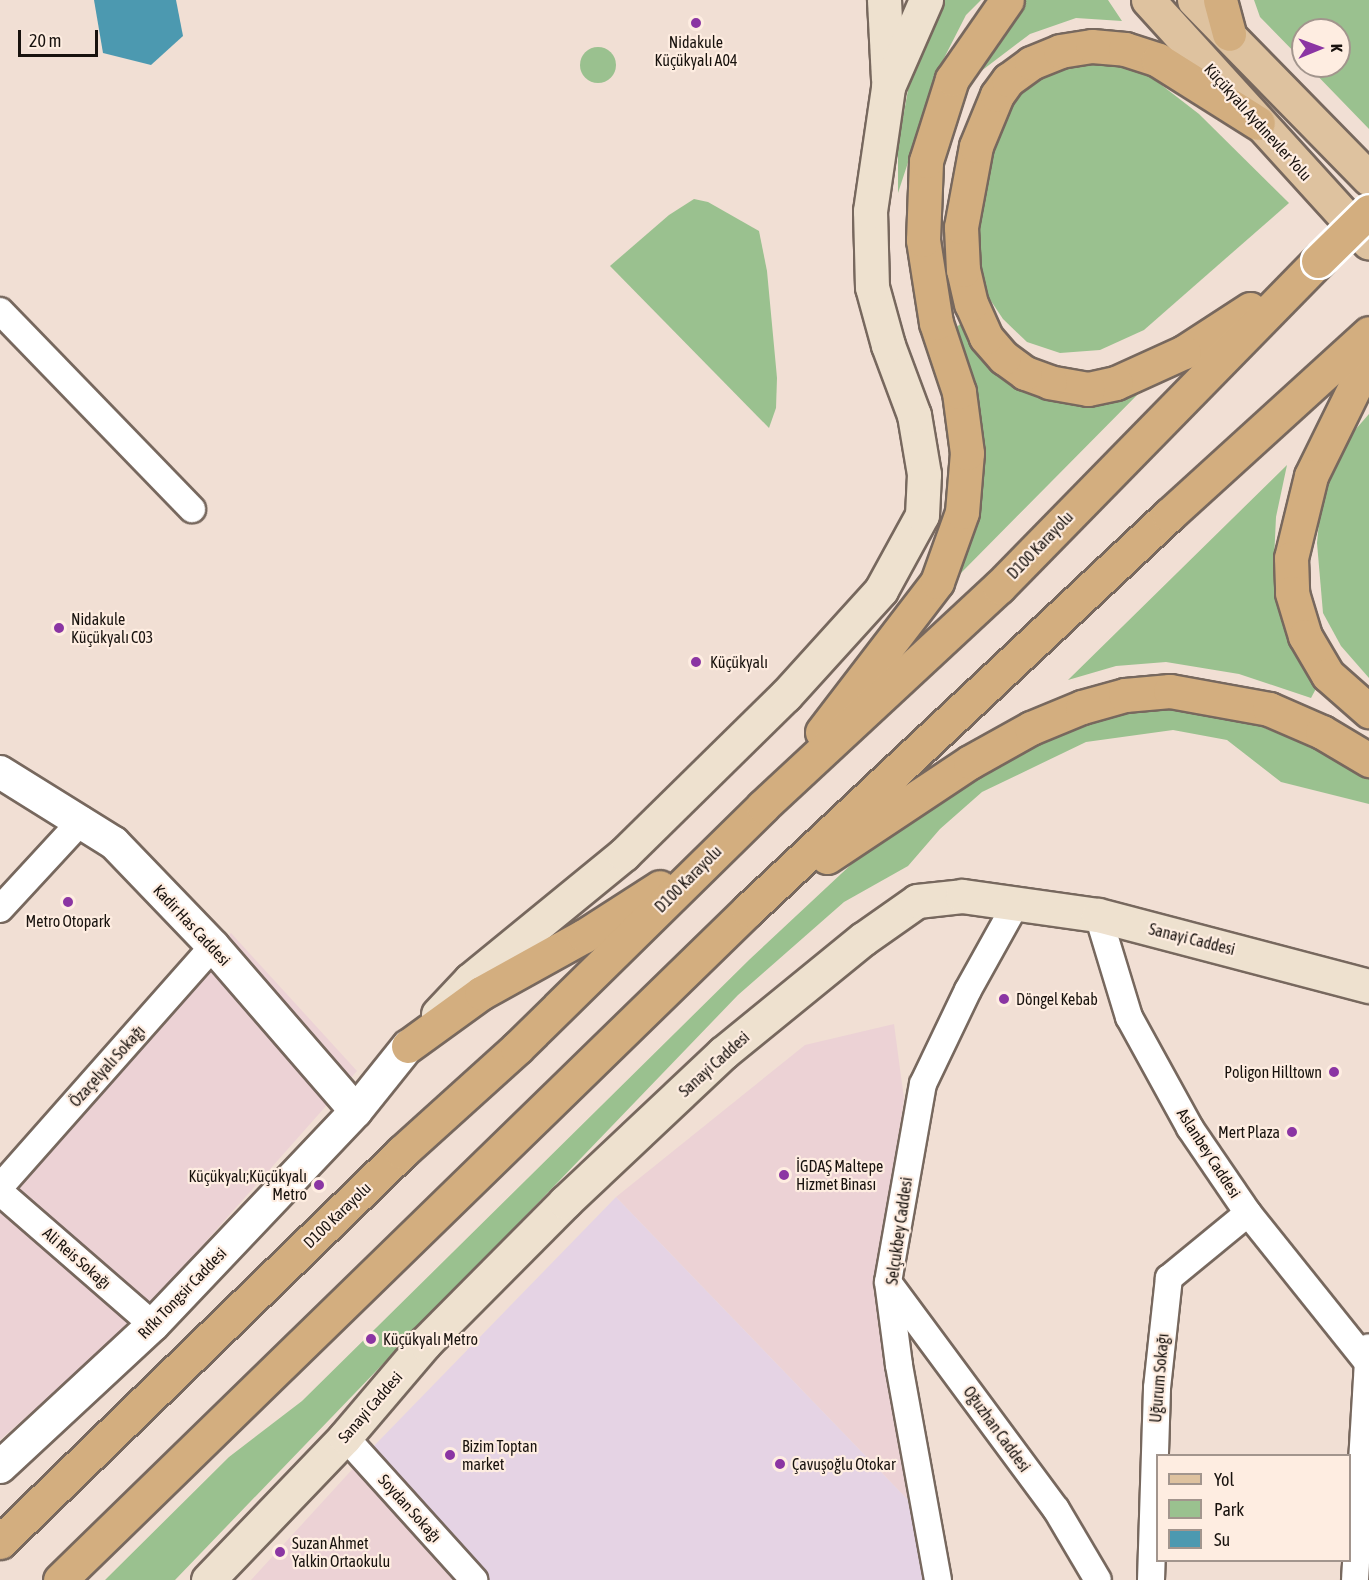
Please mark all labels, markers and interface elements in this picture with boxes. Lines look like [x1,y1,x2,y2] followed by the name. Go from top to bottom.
[689,16,703,30] marker: Nidakule Küçükyalı A04
[21,18,100,56] scale bar
[1291,18,1351,78] north arrow
[29,30,61,51] text: 20 m
[655,32,737,70] place label: Nidakule Küçükyalı A04
[1328,44,1346,52] text: K
[1200,59,1316,185] street label: Küçükyalı Aydınevler Yolu
[1003,507,1077,583] street label: D100 Karayolu
[71,609,153,647] place label: Nidakule Küçükyalı C03
[52,621,66,635] marker: Nidakule Küçükyalı C03
[710,652,768,672] place label: Küçükyalı
[687,653,705,671] marker: Küçükyalı
[651,842,725,916] street label: D100 Karayolu
[149,880,235,970] street label: Kadir Has Caddesi
[61,895,75,909] marker: Metro Otopark
[25,911,111,931] place label: Metro Otopark
[1147,919,1237,959] street label: Sanayi Caddesi
[1016,989,1098,1009] place label: Döngel Kebab
[997,992,1011,1006] marker: Döngel Kebab
[65,1021,149,1111] street label: Özaçelyalı Sokağı
[675,1027,753,1101] street label: Sanayi Caddesi
[1224,1062,1322,1082] place label: Poligon Hilltown
[1327,1065,1341,1079] marker: Poligon Hilltown
[1173,1105,1245,1201] street label: Aslanbey Caddesi
[1218,1122,1280,1142] place label: Mert Plaza
[1285,1125,1299,1139] marker: Mert Plaza
[796,1156,883,1194] place label: İGDAŞ Maltepe Hizmet Binası
[188,1166,307,1204] place label: Küçükyalı;Küçükyalı Metro
[777,1168,791,1182] marker: İGDAŞ Maltepe Hizmet Binası
[882,1176,916,1286] street label: Selçukbey Caddesi
[299,1178,375,1252] street label: D100 Karayolu
[312,1178,326,1192] marker: Küçükyalı;Küçükyalı Metro
[39,1223,115,1293] street label: Ali Reis Sokağı
[134,1243,230,1343] street label: Rıfkı Tongsir Caddesi
[383,1329,478,1349] place label: Küçükyalı Metro
[364,1332,378,1346] marker: Küçükyalı Metro
[1146,1333,1172,1423] street label: Uğurum Sokağı
[334,1367,406,1447] street label: Sanayi Caddesi
[959,1382,1035,1476] street label: Oğuzhan Caddesi
[462,1436,537,1474] place label: Bizim Toptan market
[443,1448,457,1462] marker: Bizim Toptan market
[792,1454,896,1474] place label: Çavuşoğlu Otokar
[1156,1454,1351,1562] legend
[773,1457,787,1471] marker: Çavuşoğlu Otokar
[1214,1469,1234,1490] text: Yol
[375,1470,445,1546] street label: Soydan Sokağı
[1214,1499,1244,1520] text: Park
[1214,1529,1230,1550] text: Su
[292,1533,390,1571] place label: Suzan Ahmet Yalkin Ortaokulu
[273,1545,287,1559] marker: Suzan Ahmet Yalkin Ortaokulu

